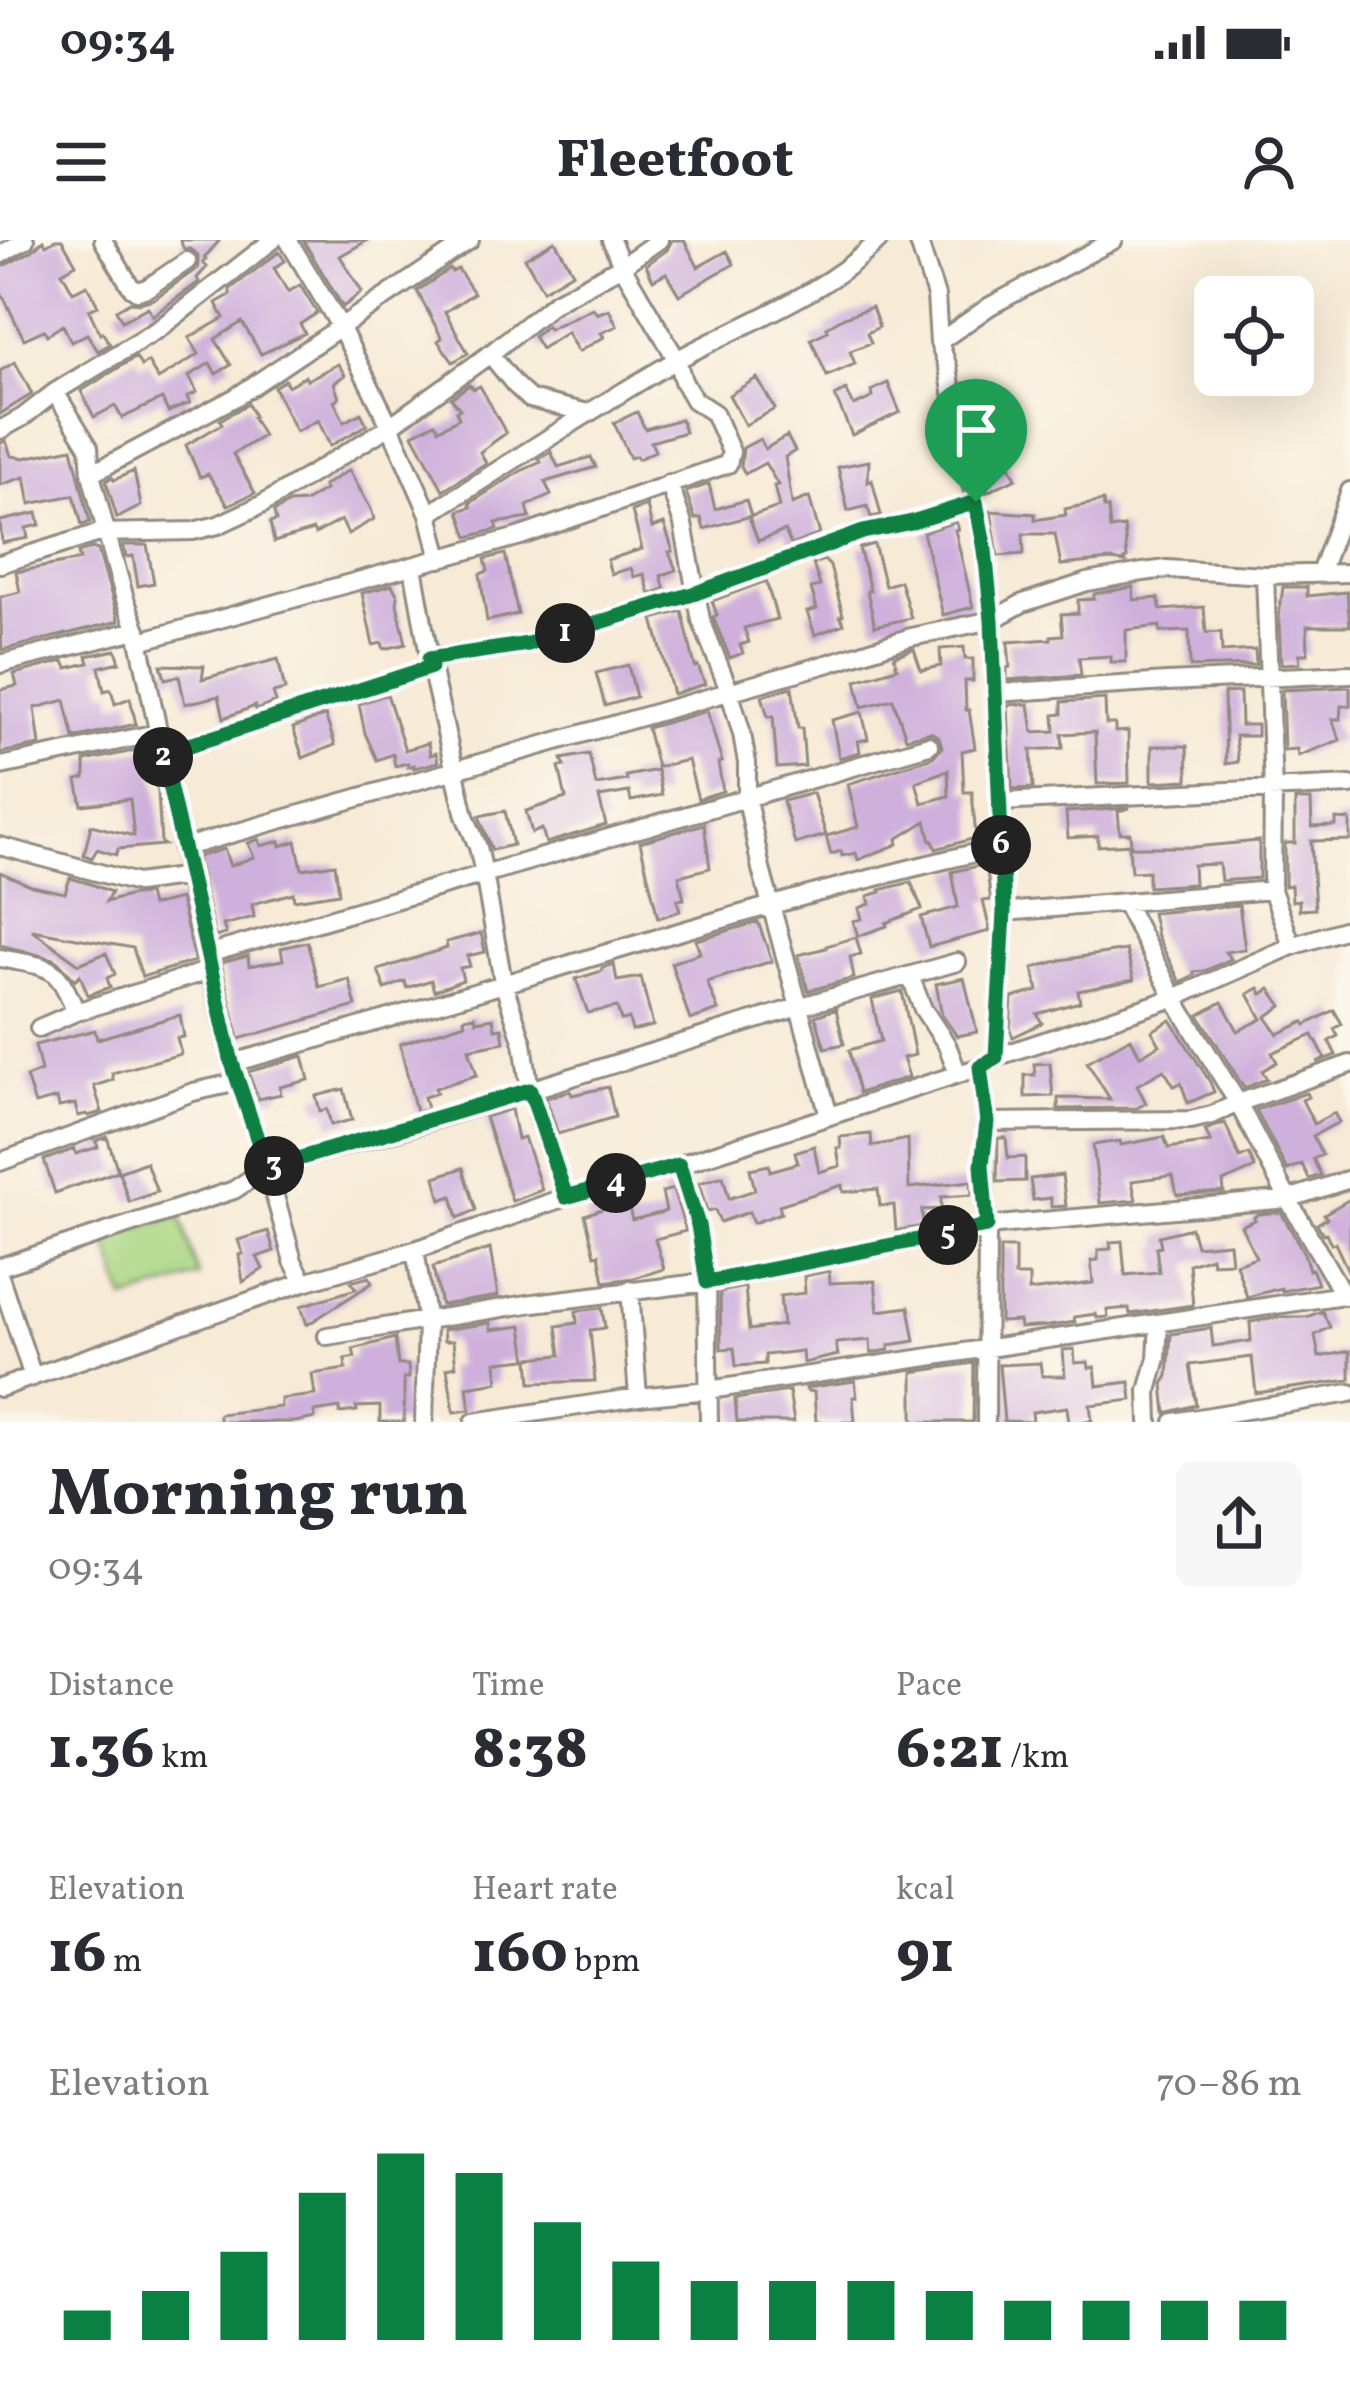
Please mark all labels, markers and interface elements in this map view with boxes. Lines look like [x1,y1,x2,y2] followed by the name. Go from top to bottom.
[60,11,176,74] text: 09:34
[557,125,793,200] text: Fleetfoot
[48,129,114,195] icon: menu
[1236,129,1302,195] icon: person
[1194,276,1314,396] map controls
[1194,276,1314,396] button: locate
[925,379,1027,502] pin
[943,397,1009,463] icon: arrive
[535,603,595,663] pin: 1
[558,610,572,656] text: 1
[133,727,193,787] pin: 2
[154,734,172,780] text: 2
[971,815,1031,875] pin: 6
[992,822,1010,868] text: 6
[244,1136,304,1196] pin: 3
[266,1143,282,1189] text: 3
[586,1153,646,1213] pin: 4
[606,1160,626,1206] text: 4
[918,1205,978,1265] pin: 5
[940,1212,956,1258] text: 5
[48,1451,469,1543] text: Morning run
[1176,1461,1302,1587] button: share
[48,1542,145,1596] text: 09:34
[48,1664,174,1710] text: Distance
[472,1664,544,1710] text: Time
[896,1664,962,1710] text: Pace
[48,1710,155,1793] text: 1.36
[472,1710,588,1793] text: 8:38
[896,1710,1003,1793] text: 6:21
[155,1736,208,1782] text: km
[1003,1736,1069,1782] text: /km
[48,1868,185,1914] text: Elevation
[472,1868,618,1914] text: Heart rate
[896,1868,955,1914] text: kcal
[48,1914,106,1997] text: 16
[472,1914,568,1997] text: 160
[896,1914,954,1997] text: 91
[106,1940,142,1986] text: m
[568,1940,641,1986] text: bpm
[48,2058,210,2112] text: Elevation
[1156,2058,1302,2112] text: 70–86 m

